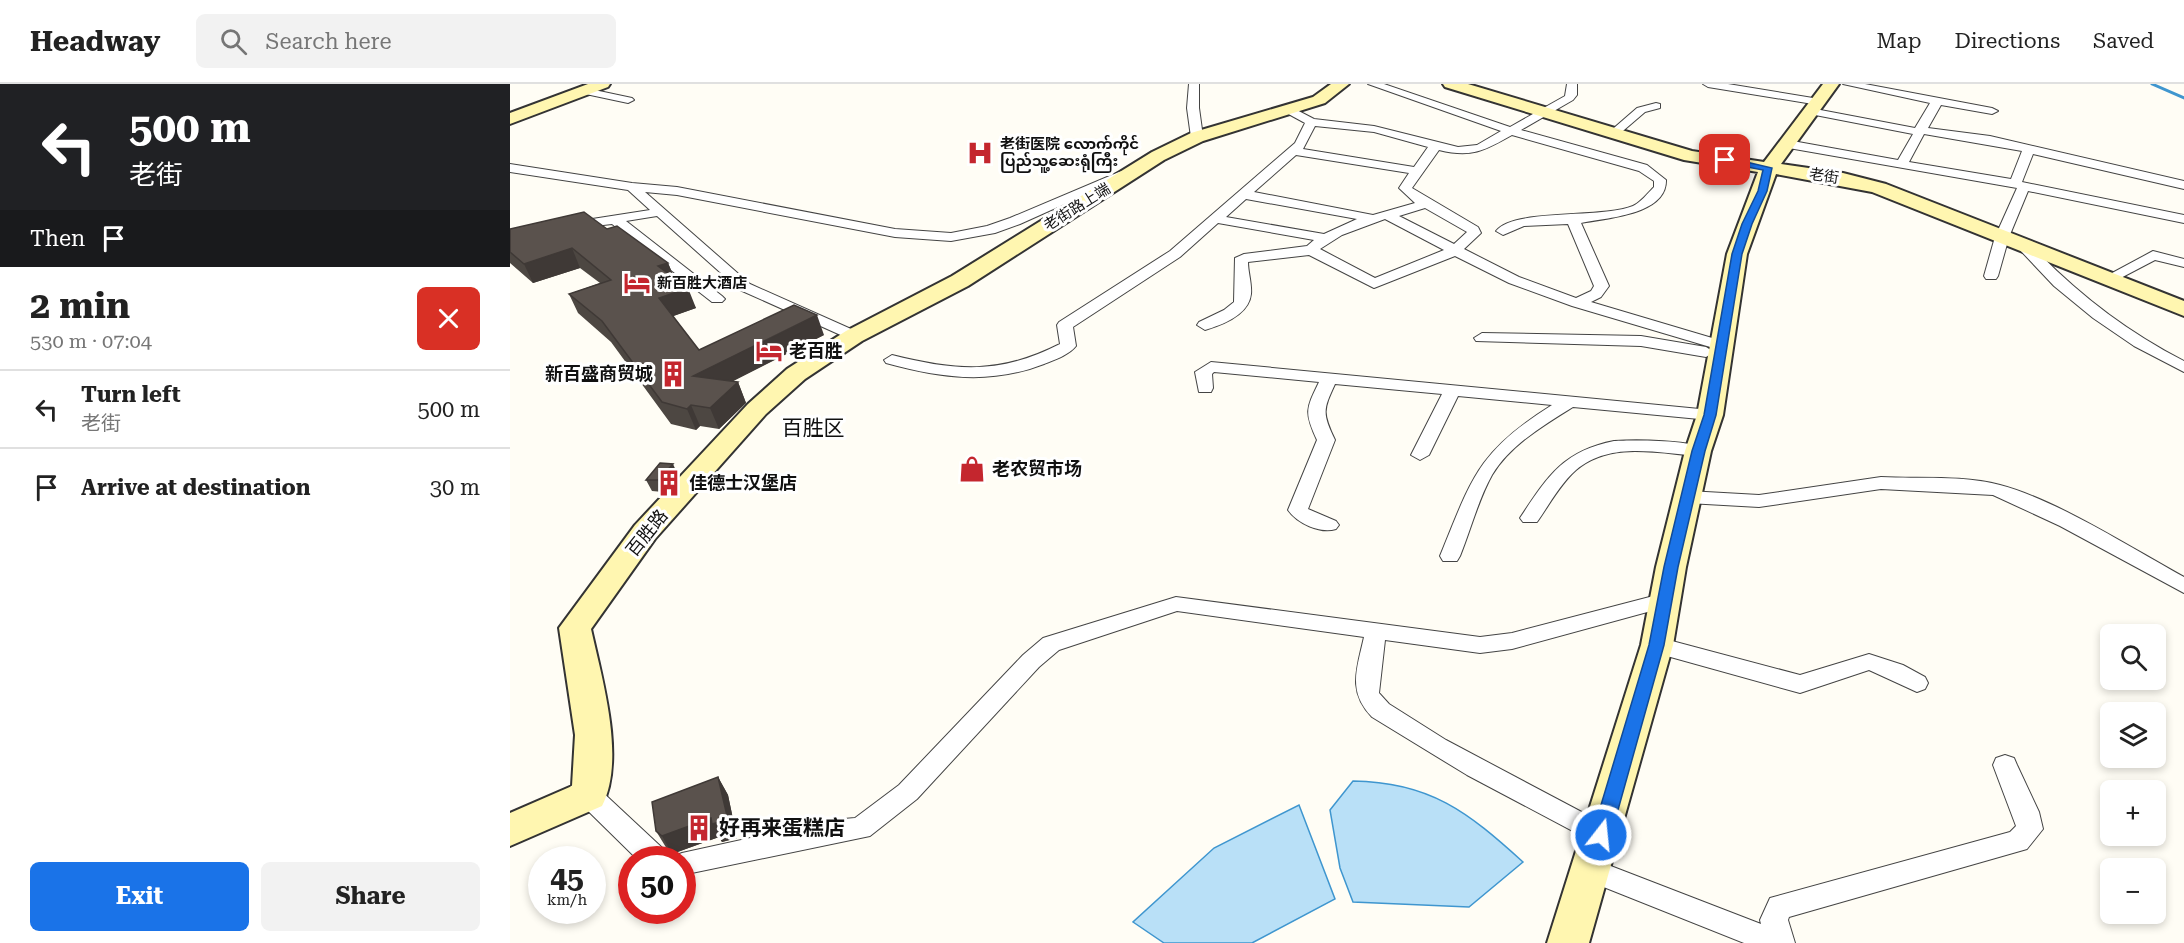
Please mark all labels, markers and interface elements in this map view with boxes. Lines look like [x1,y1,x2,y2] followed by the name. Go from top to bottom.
[196,14,616,68] search box
[30,25,160,58] text: Headway
[217,25,250,58] icon: search
[265,29,391,54] text: Search here
[1877,29,1921,53] text: Map
[1954,29,2060,53] text: Directions
[2093,29,2154,53] text: Saved
[129,103,251,152] text: 500 m
[30,108,108,186] icon: left
[1000,134,1139,173] place label: 老街医院 လောက်ကိုင် ပြည်သူ့ဆေးရုံကြီး
[1699,134,1750,185] pin
[965,138,995,168] hospital icon: 老街医院 လောက်ကိုင် ပြည်သူ့ဆေးရုံကြီး
[1708,143,1741,176] icon: arrive
[129,159,183,191] text: 老街
[1808,165,1840,187] street label: 老街
[1040,179,1114,235] street label: 老街路上端
[97,222,130,255] icon: arrive
[30,226,85,251] text: Then
[622,268,652,298] hotel icon: 新百胜大酒店
[657,274,747,292] place label: 新百胜大酒店
[30,285,130,327] text: 2 min
[417,287,480,350] button: close
[30,329,152,353] text: 530 m · 07:04
[754,336,784,366] hotel icon: 老百胜
[789,340,843,361] place label: 老百胜
[658,359,688,389] building icon: 新百盛商贸城
[545,363,653,384] place label: 新百盛商贸城
[81,382,181,407] text: Turn left
[30,393,63,426] icon: left
[417,397,480,422] text: 500 m
[81,411,121,435] text: 老街
[782,416,845,440] district label: 百胜区
[957,454,987,484] shop icon: 老农贸市场
[992,458,1082,479] place label: 老农贸市场
[654,468,684,498] building icon: 佳德士汉堡店
[30,471,63,504] icon: arrive
[689,472,797,493] place label: 佳德士汉堡店
[81,475,310,500] text: Arrive at destination
[430,475,480,500] text: 30 m
[621,505,672,560] street label: 百胜路
[2100,624,2166,924] map controls
[2100,624,2166,690] button: search
[2100,702,2166,768] button: layers
[2100,780,2166,846] button: +
[1569,803,1633,867] position arrow
[684,813,714,843] building icon: 好再来蛋糕店
[719,816,845,840] place label: 好再来蛋糕店
[618,846,696,924] speed limit sign: 50
[2100,858,2166,924] button: −
[550,860,584,895] text: 45
[30,862,249,931] button: Exit
[261,862,480,931] button: Share
[547,891,587,909] text: km/h

